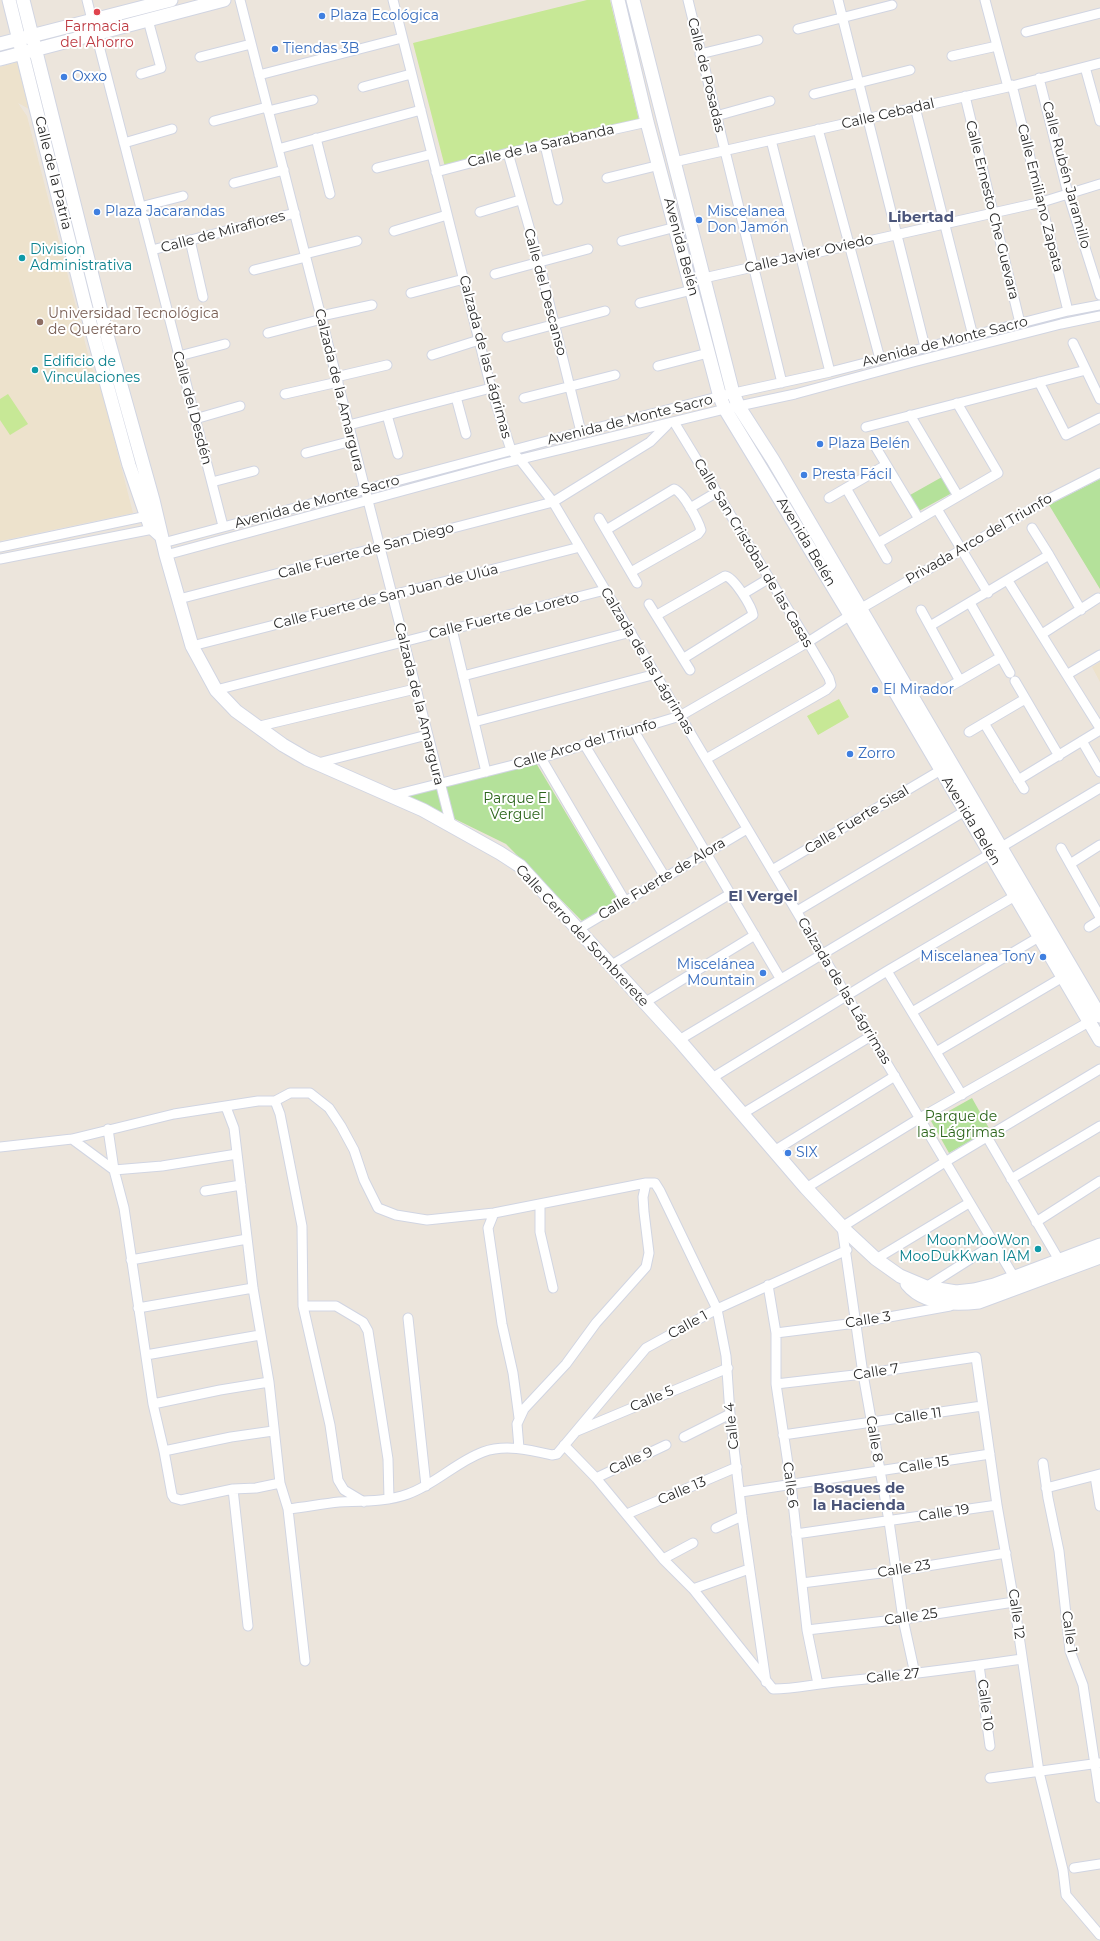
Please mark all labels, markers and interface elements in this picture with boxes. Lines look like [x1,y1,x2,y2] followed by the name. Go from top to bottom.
[92,7,102,17] marker: Farmacia del Ahorro
[330,8,439,24] place label: Plaza Ecológica
[317,11,327,21] marker: Plaza Ecológica
[684,16,728,134] street label: Calle de Posadas
[60,19,134,52] place label: Farmacia del Ahorro
[283,41,359,57] place label: Tiendas 3B
[270,44,280,54] marker: Tiendas 3B
[72,69,107,85] place label: Oxxo
[59,72,69,82] marker: Oxxo
[840,95,936,133] street label: Calle Cebadal
[1038,99,1094,251] street label: Calle Rubén Jaramillo
[31,115,75,231] street label: Calle de la Patria
[962,119,1022,301] street label: Calle Ernesto Che Guevara
[466,121,616,171] street label: Calle de la Sarabanda
[1013,122,1067,274] street label: Calle Emiliano Zapata
[660,196,702,298] street label: Avenida Belén
[105,204,225,220] place label: Plaza Jacarandas
[707,204,789,236] place label: Miscelanea Don Jamón
[92,207,102,217] marker: Plaza Jacarandas
[159,207,287,257] street label: Calle de Miraflores
[888,209,954,227] district label: Libertad
[694,215,704,225] marker: Miscelanea Don Jamón
[520,226,570,358] street label: Calle del Descanso
[743,231,875,277] street label: Calle Javier Oviedo
[30,242,132,274] place label: Division Administrativa
[17,253,27,263] marker: Division Administrativa
[455,274,515,440] street label: Calzada de las Lágrimas
[48,306,219,338] place label: Universidad Tecnológica de Querétaro
[311,307,367,473] street label: Calzada de la Amargura
[861,313,1029,371] street label: Avenida de Monte Sacro
[35,317,45,327] marker: Universidad Tecnológica de Querétaro
[169,349,215,467] street label: Calle del Desdén
[43,354,140,386] place label: Edificio de Vinculaciones
[30,365,40,375] marker: Edificio de Vinculaciones
[546,391,714,449] street label: Avenida de Monte Sacro
[828,436,910,452] place label: Plaza Belén
[815,439,825,449] marker: Plaza Belén
[690,456,816,650] street label: Calle San Cristóbal de las Casas
[812,467,892,483] place label: Presta Fácil
[799,470,809,480] marker: Presta Fácil
[233,472,401,532] street label: Avenida de Monte Sacro
[903,490,1055,588] street label: Privada Arco del Triunfo
[773,494,839,590] street label: Avenida Belén
[276,519,456,583] street label: Calle Fuerte de San Diego
[272,561,500,633] street label: Calle Fuerte de San Juan de Ulúa
[597,585,697,737] street label: Calzada de las Lágrimas
[427,589,581,643] street label: Calle Fuerte de Loreto
[391,621,447,787] street label: Calzada de la Amargura
[883,682,954,698] place label: El Mirador
[870,685,880,695] marker: El Mirador
[511,716,659,772] street label: Calle Arco del Triunfo
[858,746,895,762] place label: Zorro
[845,749,855,759] marker: Zorro
[938,773,1004,869] street label: Avenida Belén
[802,782,912,858] street label: Calle Fuerte Sisal
[483,791,551,824] park label: Parque El Verguel
[595,834,729,924] street label: Calle Fuerte de Alora
[512,862,652,1010] street label: Calle Cerro del Sombrerete
[728,888,798,906] district label: El Vergel
[794,915,894,1067] street label: Calzada de las Lágrimas
[920,949,1035,965] place label: Miscelanea Tony
[1038,952,1048,962] marker: Miscelanea Tony
[677,957,755,990] place label: Miscelánea Mountain
[758,968,768,978] marker: Miscelánea Mountain
[917,1109,1005,1142] park label: Parque de las Lágrimas
[796,1145,818,1161] place label: SIX
[783,1148,793,1158] marker: SIX
[899,1233,1030,1266] place label: MoonMooWon MooDukKwan IAM
[1033,1244,1043,1254] marker: MoonMooWon MooDukKwan IAM
[665,1307,711,1343] street label: Calle 1
[844,1308,892,1332] street label: Calle 3
[852,1360,900,1384] street label: Calle 7
[628,1382,676,1416] street label: Calle 5
[721,1402,743,1450] street label: Calle 4
[893,1404,943,1428] street label: Calle 11
[862,1415,886,1463] street label: Calle 8
[606,1444,656,1478] street label: Calle 9
[898,1453,950,1477] street label: Calle 15
[779,1461,801,1509] street label: Calle 6
[655,1473,709,1509] street label: Calle 13
[813,1480,905,1515] district label: Bosques de la Hacienda
[917,1501,971,1525] street label: Calle 19
[876,1557,932,1581] street label: Calle 23
[1004,1588,1028,1640] street label: Calle 12
[883,1605,939,1629] street label: Calle 25
[1058,1610,1080,1654] street label: Calle 1
[865,1665,921,1687] street label: Calle 27
[973,1678,997,1732] street label: Calle 10

